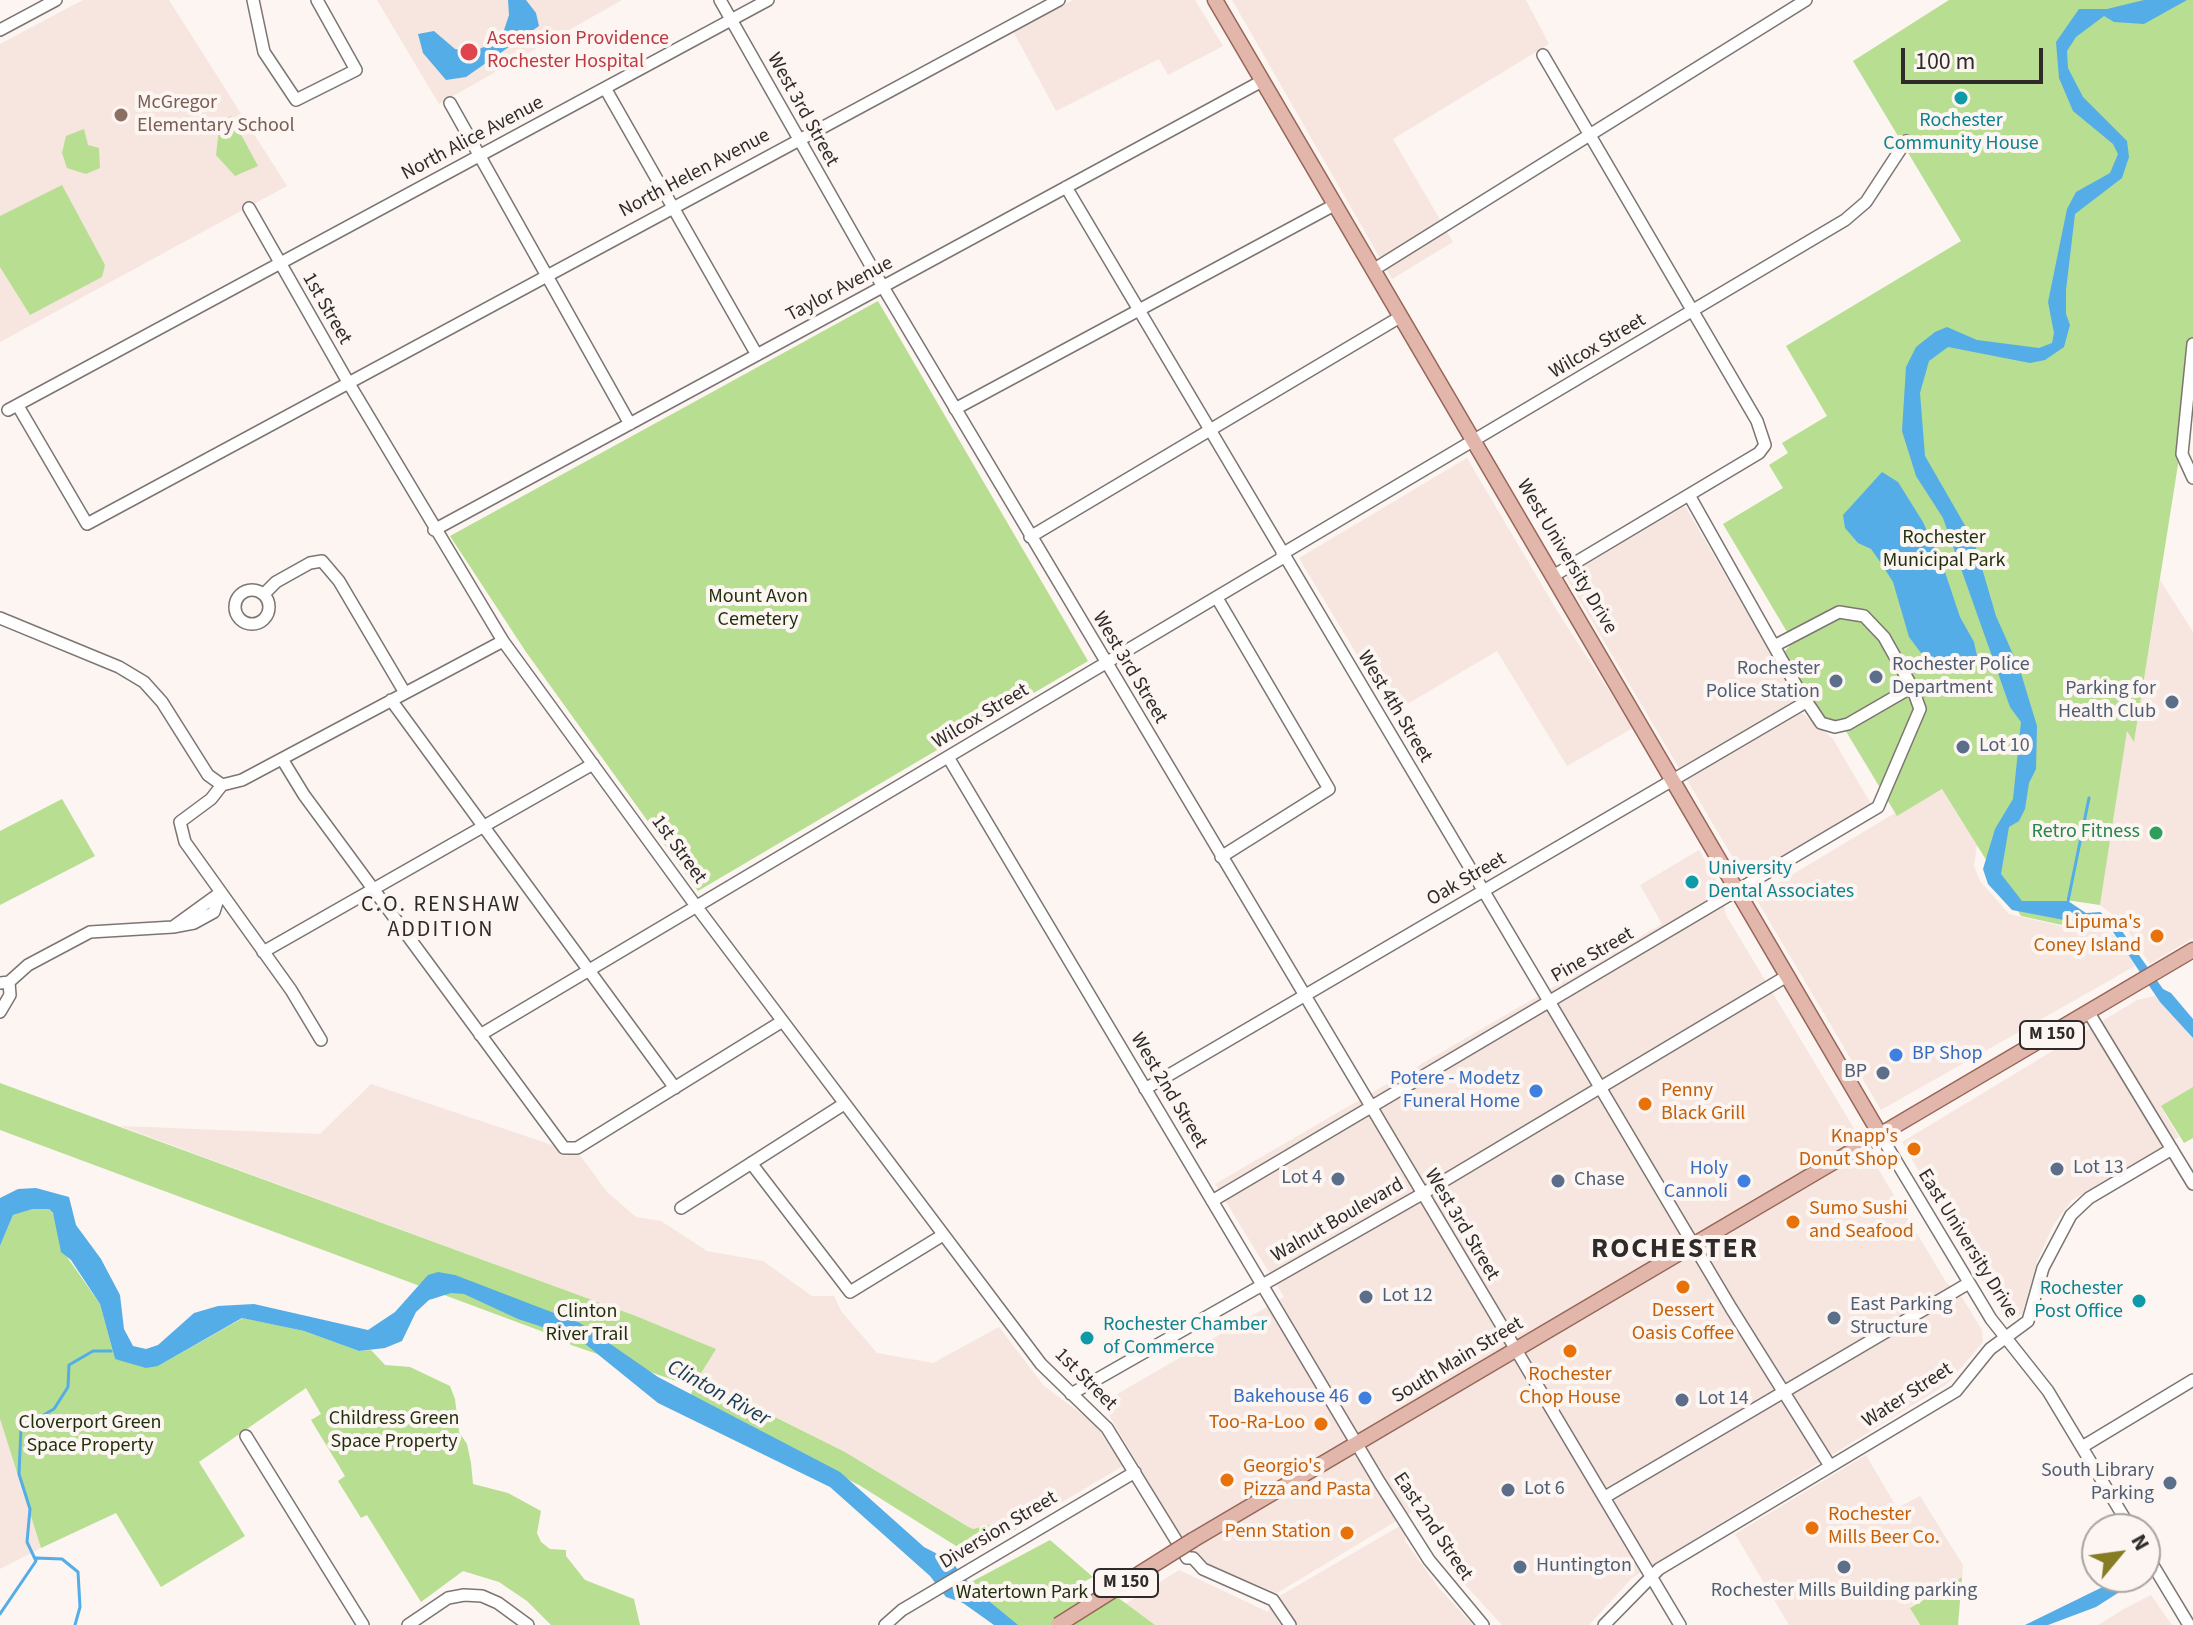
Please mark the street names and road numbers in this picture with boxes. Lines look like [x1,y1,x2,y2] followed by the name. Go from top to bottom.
[761,49,843,171] street label: West 3rd Street
[398,91,548,187] street label: North Alice Avenue
[616,124,774,224] street label: North Helen Avenue
[783,252,897,328] street label: Taylor Avenue
[296,269,356,349] street label: 1st Street
[1546,309,1650,385] street label: Wilcox Street
[1510,475,1622,639] street label: West University Drive
[1086,608,1172,728] street label: West 3rd Street
[1351,647,1437,767] street label: West 4th Street
[929,679,1033,755] street label: Wilcox Street
[645,811,711,889] street label: 1st Street
[1423,848,1511,912] street label: Oak Street
[1548,923,1638,989] street label: Pine Street
[2020,1021,2084,1049] road number: M 150
[1124,1029,1212,1153] street label: West 2nd Street
[1418,1165,1504,1285] street label: West 3rd Street
[1912,1165,2022,1323] street label: East University Drive
[1268,1173,1408,1269] street label: Walnut Boulevard
[1388,1312,1528,1410] street label: South Main Street
[1049,1344,1121,1416] street label: 1st Street
[1858,1358,1958,1434] street label: Water Street
[1387,1468,1477,1586] street label: East 2nd Street
[936,1487,1062,1575] street label: Diversion Street
[1094,1569,1158,1597] road number: M 150

